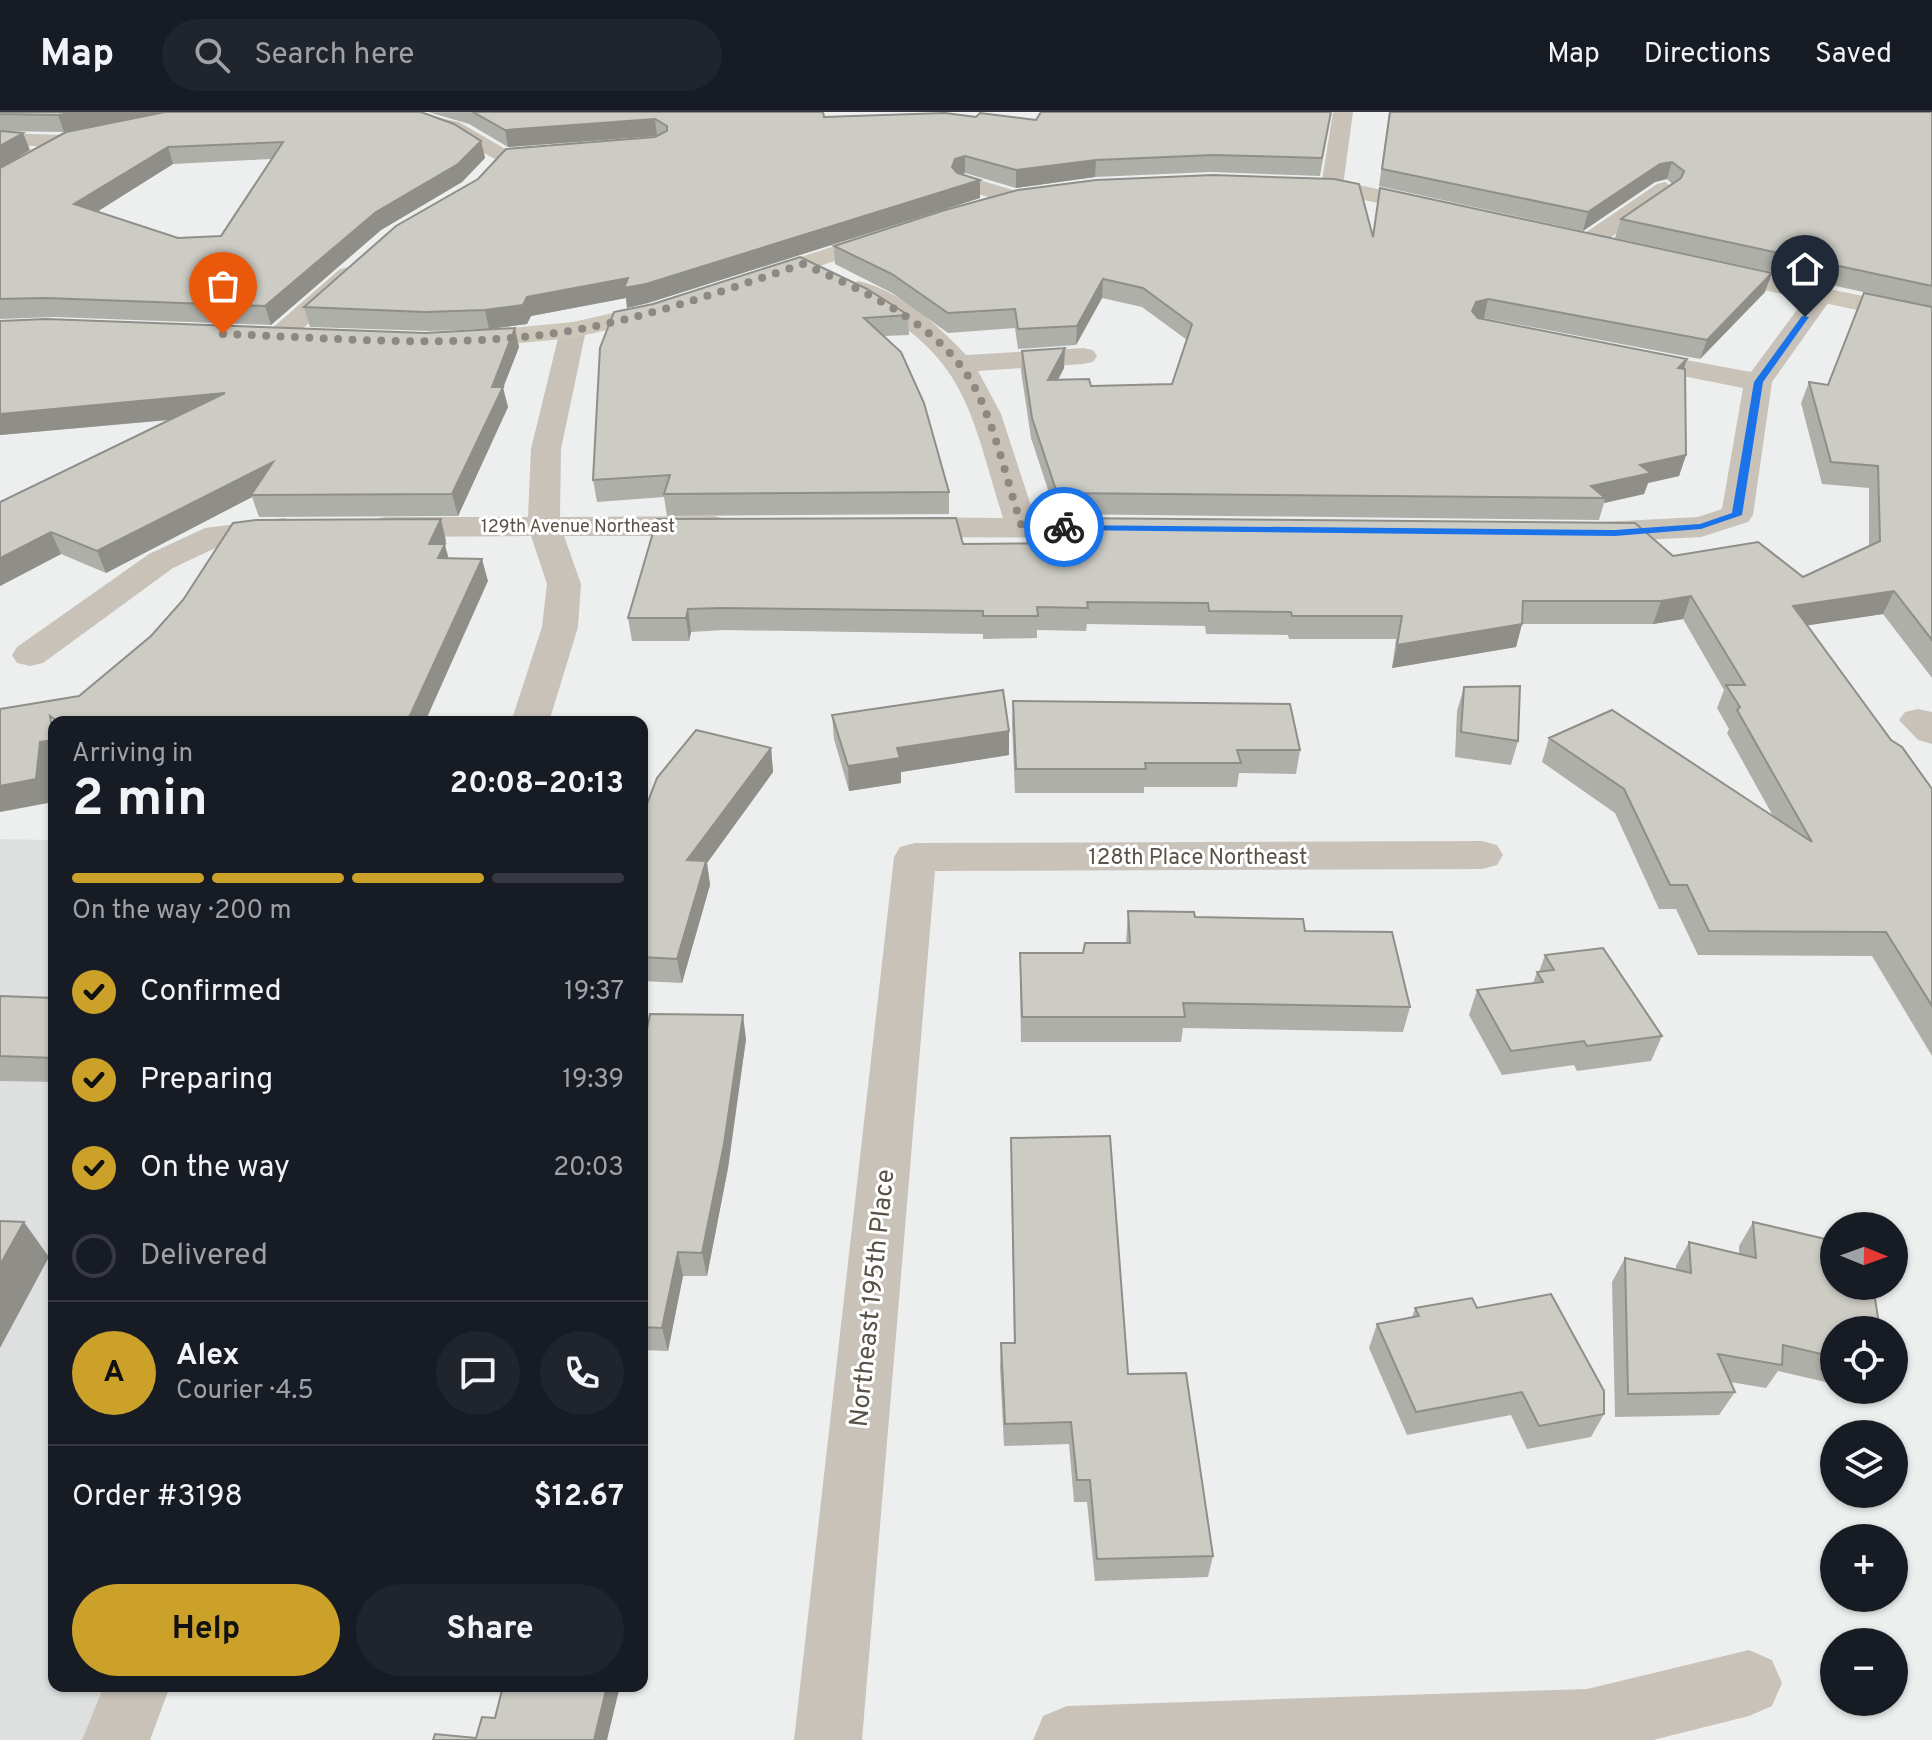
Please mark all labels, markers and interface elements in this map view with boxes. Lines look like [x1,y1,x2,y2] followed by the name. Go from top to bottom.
[162,19,722,91] search box
[40,31,114,80] text: Map
[190,33,234,77] icon: search
[254,37,414,74] text: Search here
[1547,37,1600,73] text: Map
[1644,37,1771,73] text: Directions
[1815,37,1892,73] text: Saved
[1771,235,1839,317] pin
[1783,247,1827,291] icon: home
[189,252,257,334] pin
[201,264,245,308] icon: bag
[1024,487,1104,567] courier
[1042,505,1086,549] icon: bike
[481,516,675,539] street label: 129th Avenue Northeast
[72,738,193,771] text: Arriving in
[450,766,624,803] text: 20:08–20:13
[72,768,208,834] text: 2 min
[1089,845,1307,872] street label: 128th Place Northeast
[72,895,291,928] text: On the way · 200 m
[72,970,116,1014] icon: check
[140,974,282,1011] text: Confirmed
[564,976,624,1009] text: 19:37
[72,1058,116,1102] icon: check
[140,1062,273,1099] text: Preparing
[562,1064,624,1097] text: 19:39
[72,1146,116,1190] icon: check
[140,1150,290,1187] text: On the way
[553,1152,624,1185] text: 20:03
[844,1168,903,1429] street label: Northeast 195th Place
[1820,1212,1908,1300] north arrow
[1820,1212,1908,1716] map controls
[140,1238,268,1275] text: Delivered
[1820,1316,1908,1404] button: locate
[436,1331,520,1415] button: chat
[540,1331,624,1415] button: phone
[176,1338,240,1375] text: Alex
[103,1355,125,1392] text: A
[176,1375,314,1408] text: Courier · 4.5
[1820,1420,1908,1508] button: layers
[72,1479,243,1516] text: Order #3198
[534,1479,624,1516] text: $12.67
[1820,1524,1908,1612] button: +
[72,1584,340,1676] button: Help
[356,1584,624,1676] button: Share
[1820,1628,1908,1716] button: −

